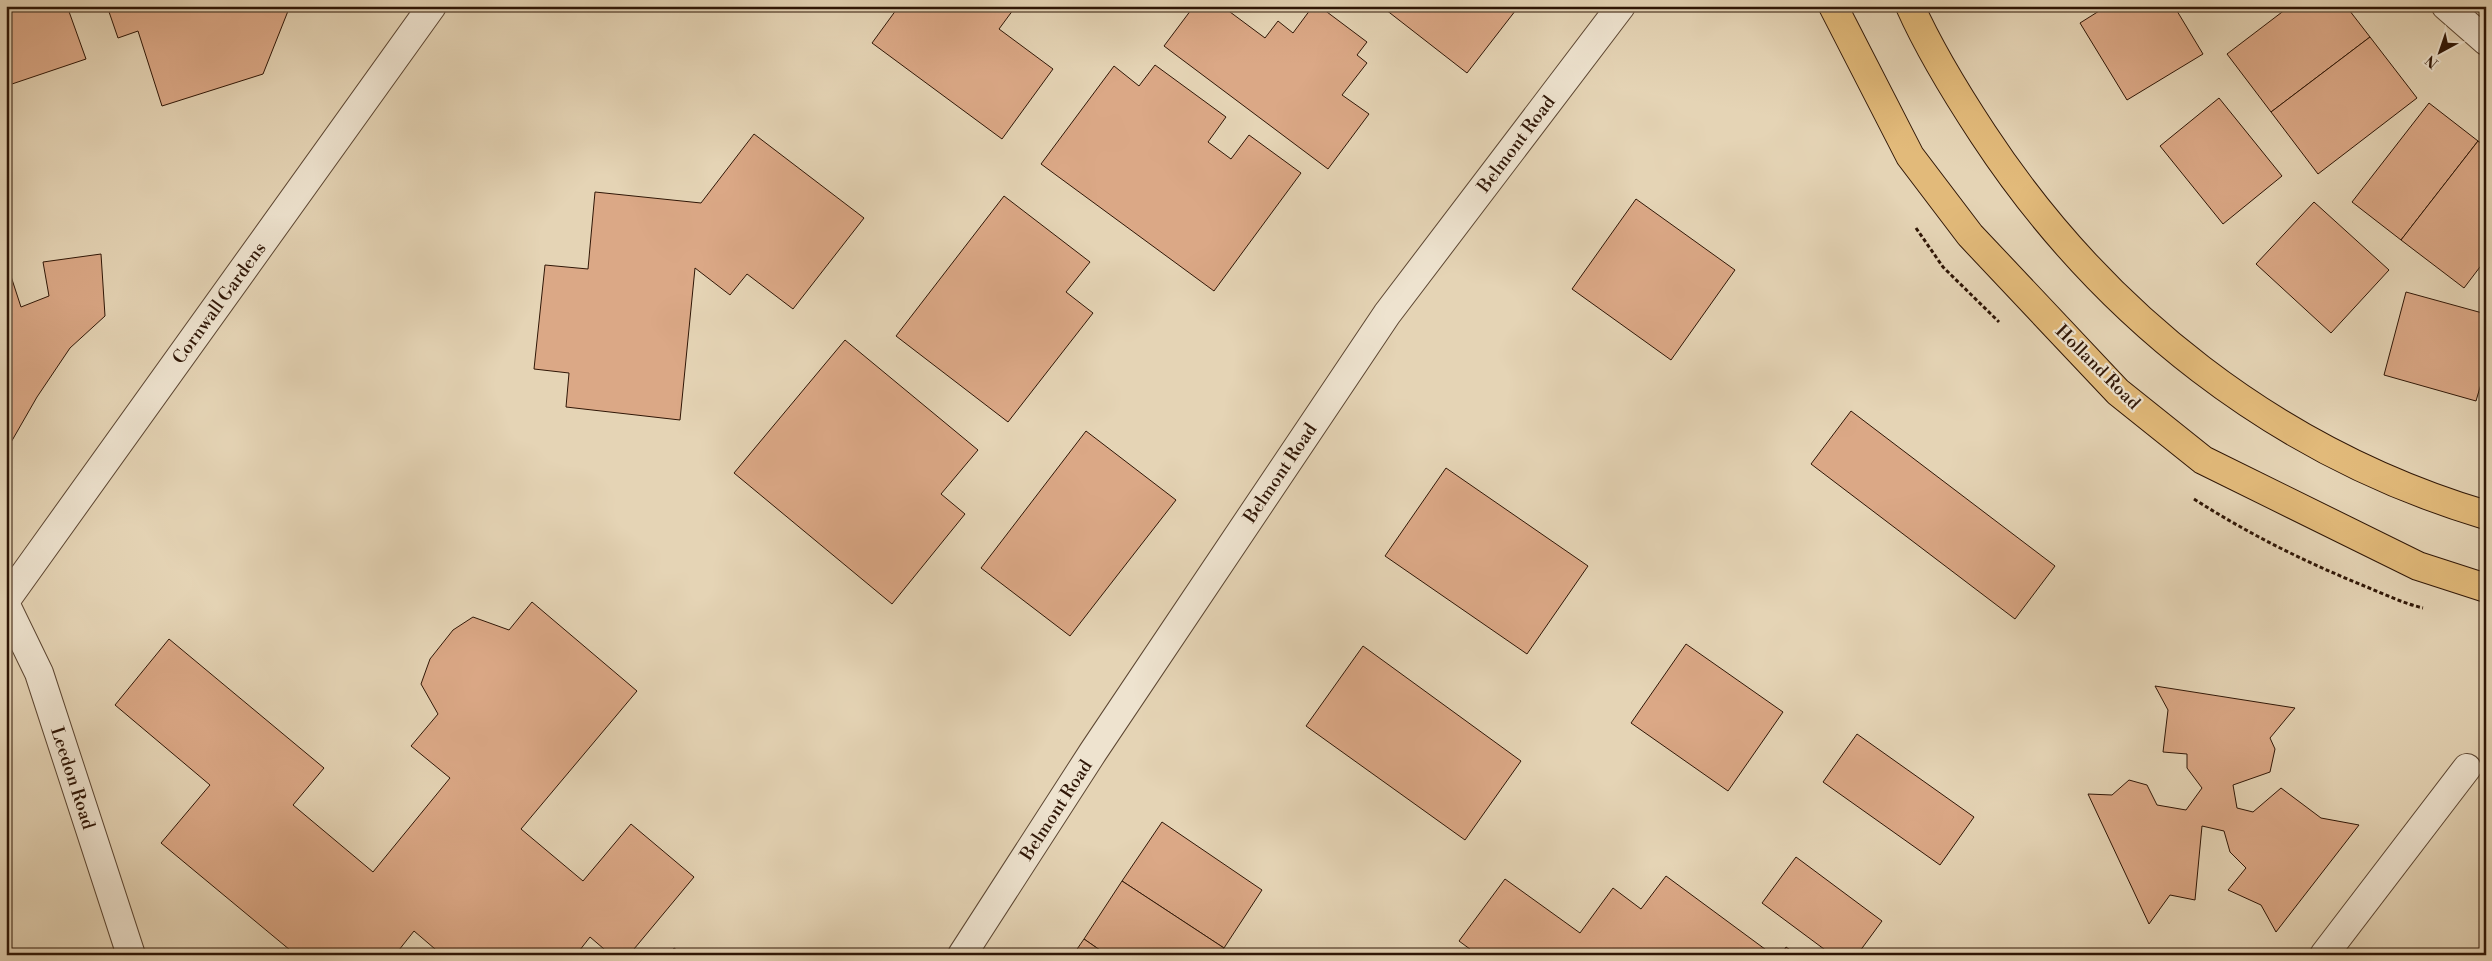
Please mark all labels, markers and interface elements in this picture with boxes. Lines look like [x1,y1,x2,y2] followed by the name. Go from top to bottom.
[2414,28,2464,78] north arrow
[2422,51,2442,72] text: N
[1472,91,1561,198] street label: Belmont Road
[167,238,271,369] street label: Cornwall Gardens
[2050,320,2145,415] street label: Holland Road
[1238,418,1323,528] street label: Belmont Road
[45,724,100,833] street label: Leedon Road
[1015,755,1098,866] street label: Belmont Road

